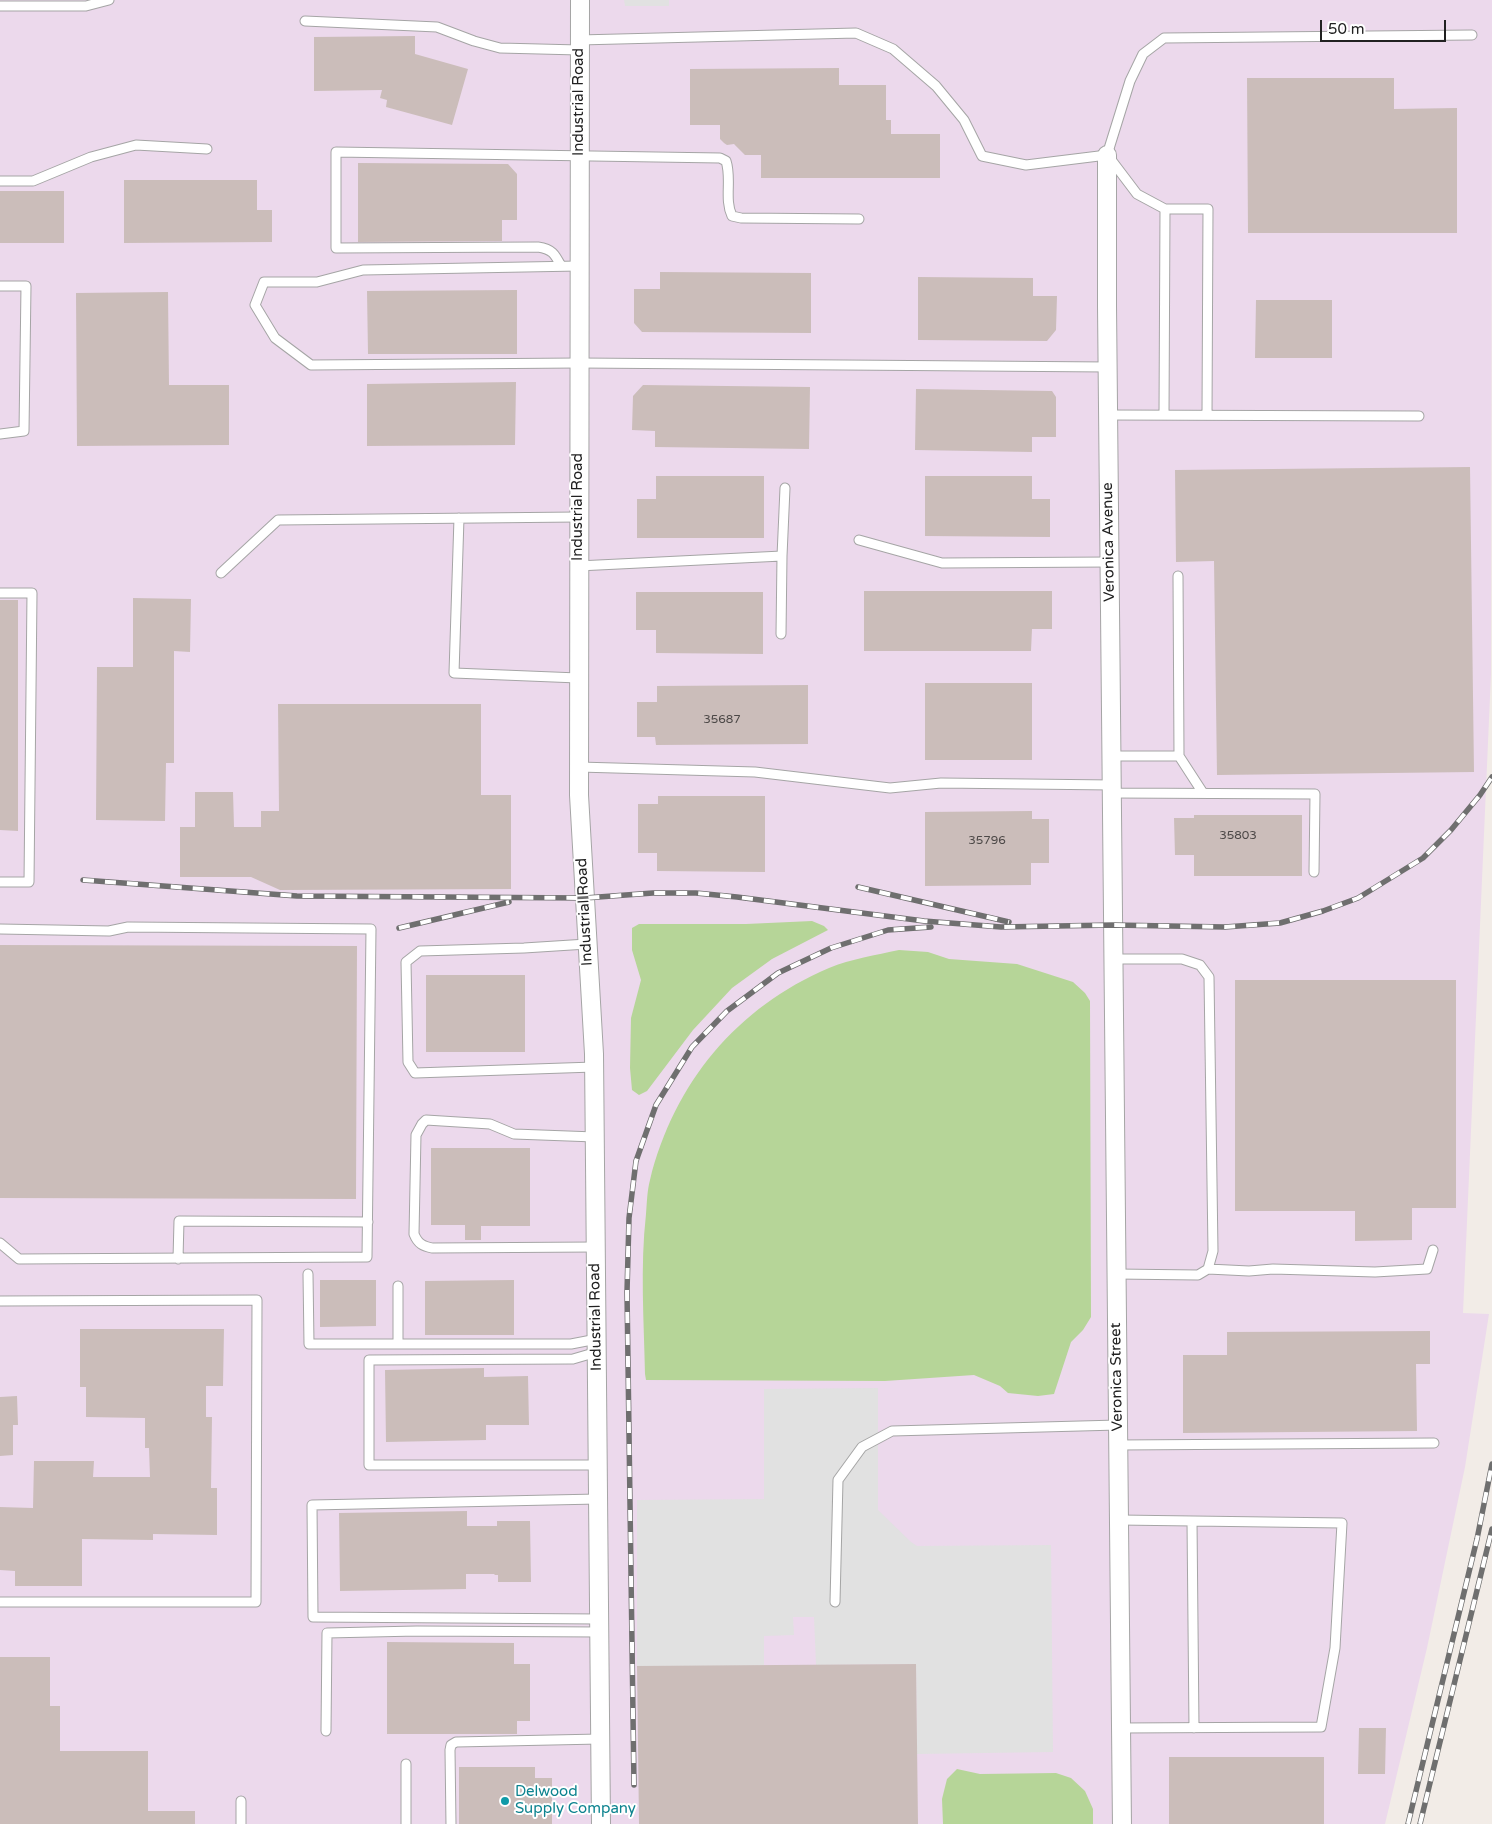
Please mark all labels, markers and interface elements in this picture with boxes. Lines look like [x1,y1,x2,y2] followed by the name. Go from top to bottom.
[1322,10,1448,42] scale bar
[1328,20,1365,38] text: 50 m
[570,48,588,156] street label: Industrial Road
[569,453,587,561] street label: Industrial Road
[1099,482,1119,602] street label: Veronica Avenue
[703,713,741,727] house number: 35687
[1219,829,1257,843] house number: 35803
[968,834,1006,848] house number: 35796
[573,858,597,966] street label: Industrial Road
[586,1263,606,1371] street label: Industrial Road
[1107,1322,1127,1432] street label: Veronica Street
[515,1783,636,1818] place label: Delwood Supply Company
[499,1795,511,1807] marker: Delwood Supply Company

